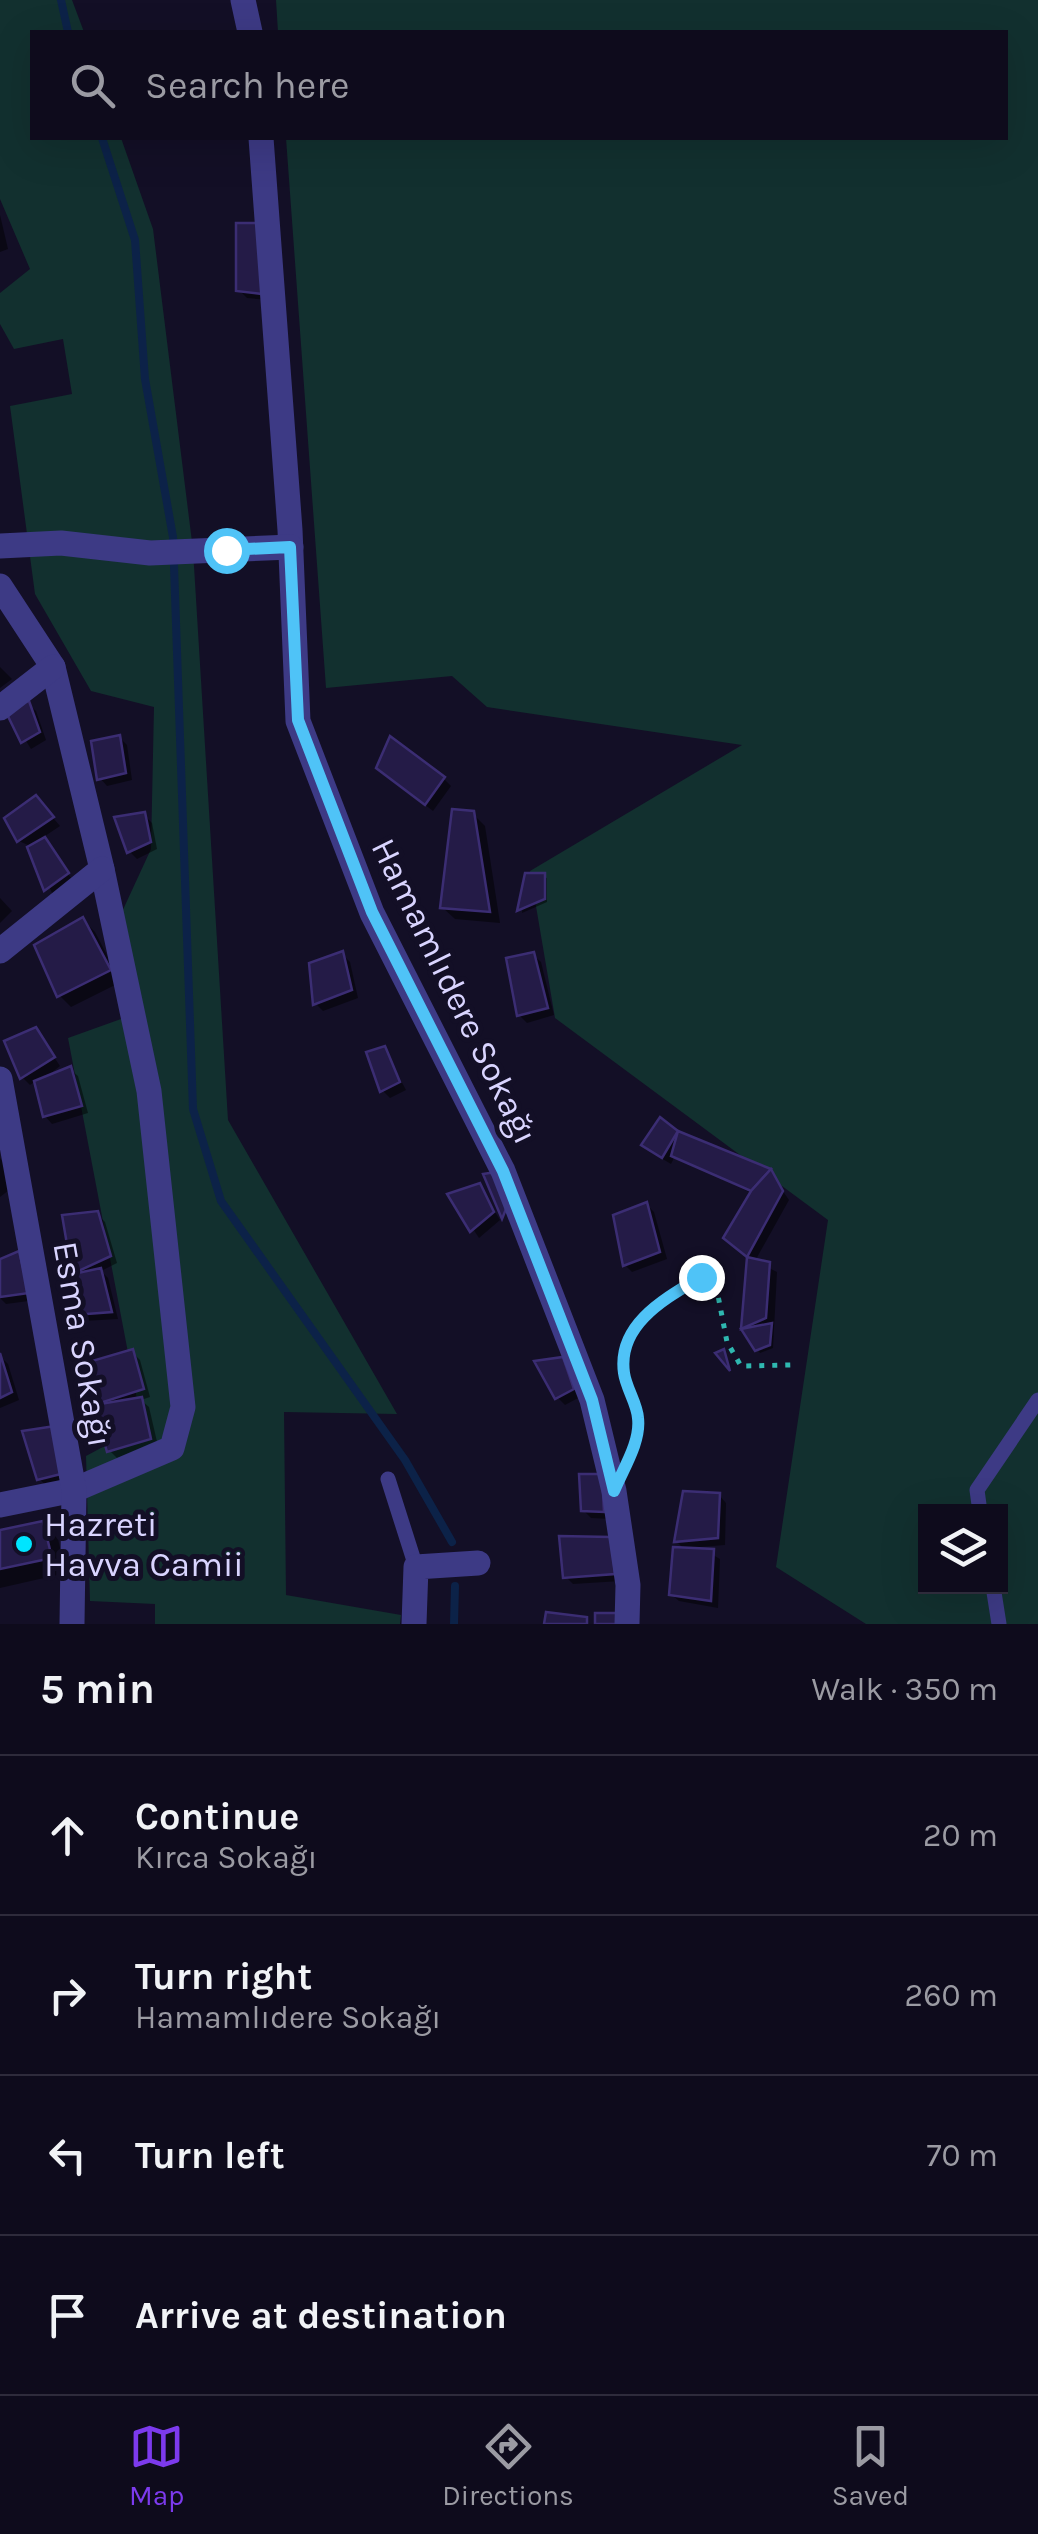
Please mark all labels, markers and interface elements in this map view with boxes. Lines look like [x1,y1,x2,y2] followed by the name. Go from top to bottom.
[30,30,1008,140] search box
[65,58,120,113] icon: search
[145,63,349,108] text: Search here
[204,528,250,574] route start
[363,832,546,1151] street label: Hamamlıdere Sokağı
[44,1238,121,1450] street label: Esma Sokağı
[679,1255,725,1301] route end
[44,1504,244,1585] place label: Hazreti Havva Camii
[918,1504,1008,1594] map controls
[918,1504,1008,1594] button: layers
[13,1533,35,1555] marker: Hazreti Havva Camii
[40,1664,155,1714] text: 5 min
[811,1671,998,1708] text: Walk · 350 m
[135,1794,299,1839] text: Continue
[40,1808,95,1863] icon: ahead
[923,1817,998,1854] text: 20 m
[135,1839,317,1876] text: Kırca Sokağı
[135,1954,312,1999] text: Turn right
[40,1968,95,2023] icon: right
[905,1977,998,2014] text: 260 m
[135,1999,441,2036] text: Hamamlıdere Sokağı
[40,2128,95,2183] icon: left
[135,2133,285,2178] text: Turn left
[926,2137,998,2174] text: 70 m
[40,2288,95,2343] icon: arrive
[135,2293,507,2338] text: Arrive at destination
[129,2419,184,2512] tab: Map
[442,2419,574,2512] tab: Directions
[832,2419,909,2512] tab: Saved

